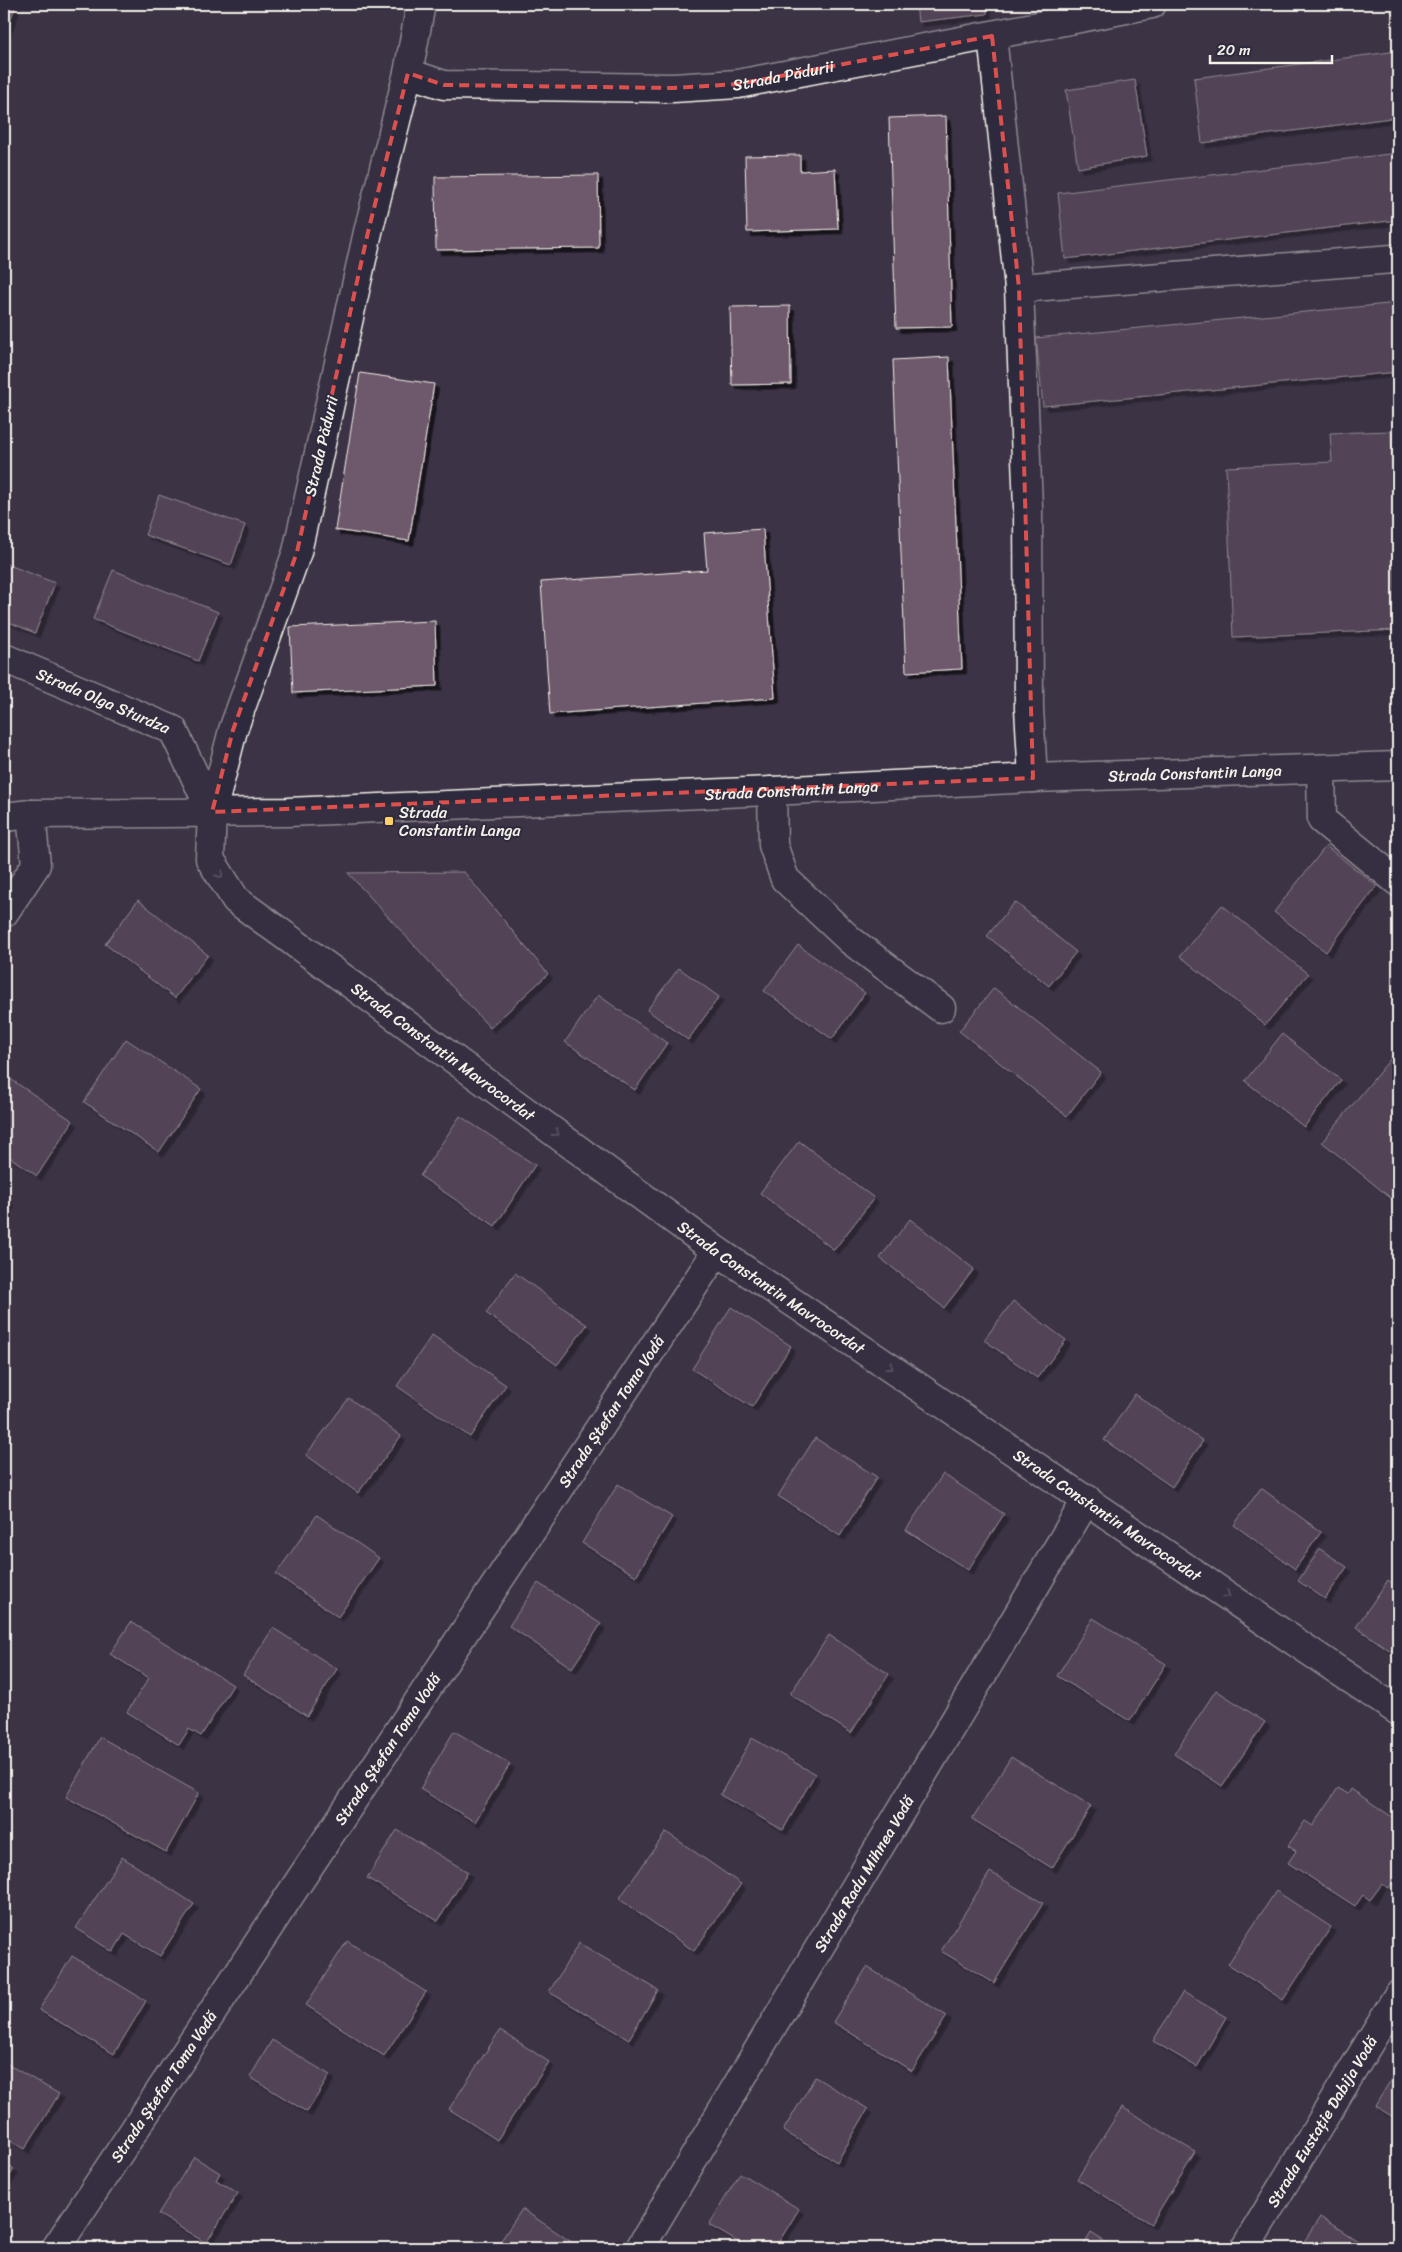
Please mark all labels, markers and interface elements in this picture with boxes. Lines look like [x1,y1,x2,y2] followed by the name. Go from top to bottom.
[1210,32,1332,64] scale bar
[1217,37,1251,63] text: 20 m
[732,51,837,99] street label: Strada Pădurii
[295,392,347,499] street label: Strada Pădurii
[32,659,176,742] street label: Strada Olga Sturdza
[1108,755,1282,790] street label: Strada Constantin Langa
[704,771,879,808] street label: Strada Constantin Langa
[399,798,522,845] place label: Strada Constantin Langa
[383,815,395,827] marker: Strada Constantin Langa
[214,870,223,879] one-way arrow
[345,974,542,1129] street label: Strada Constantin Mavrocordat
[550,1127,560,1136] one-way arrow
[671,1212,872,1362] street label: Strada Constantin Mavrocordat
[550,1328,673,1493] street label: Strada Ștefan Toma Vodă
[884,1361,893,1370] one-way arrow
[1007,1440,1208,1589] street label: Strada Constantin Mavrocordat
[1222,1589,1231,1598] one-way arrow
[326,1666,449,1831] street label: Strada Ștefan Toma Vodă
[805,1788,922,1958] street label: Strada Radu Mihnea Vodă
[102,2003,225,2168] street label: Strada Ștefan Toma Vodă
[1258,2029,1385,2213] street label: Strada Eustație Dabija Vodă

